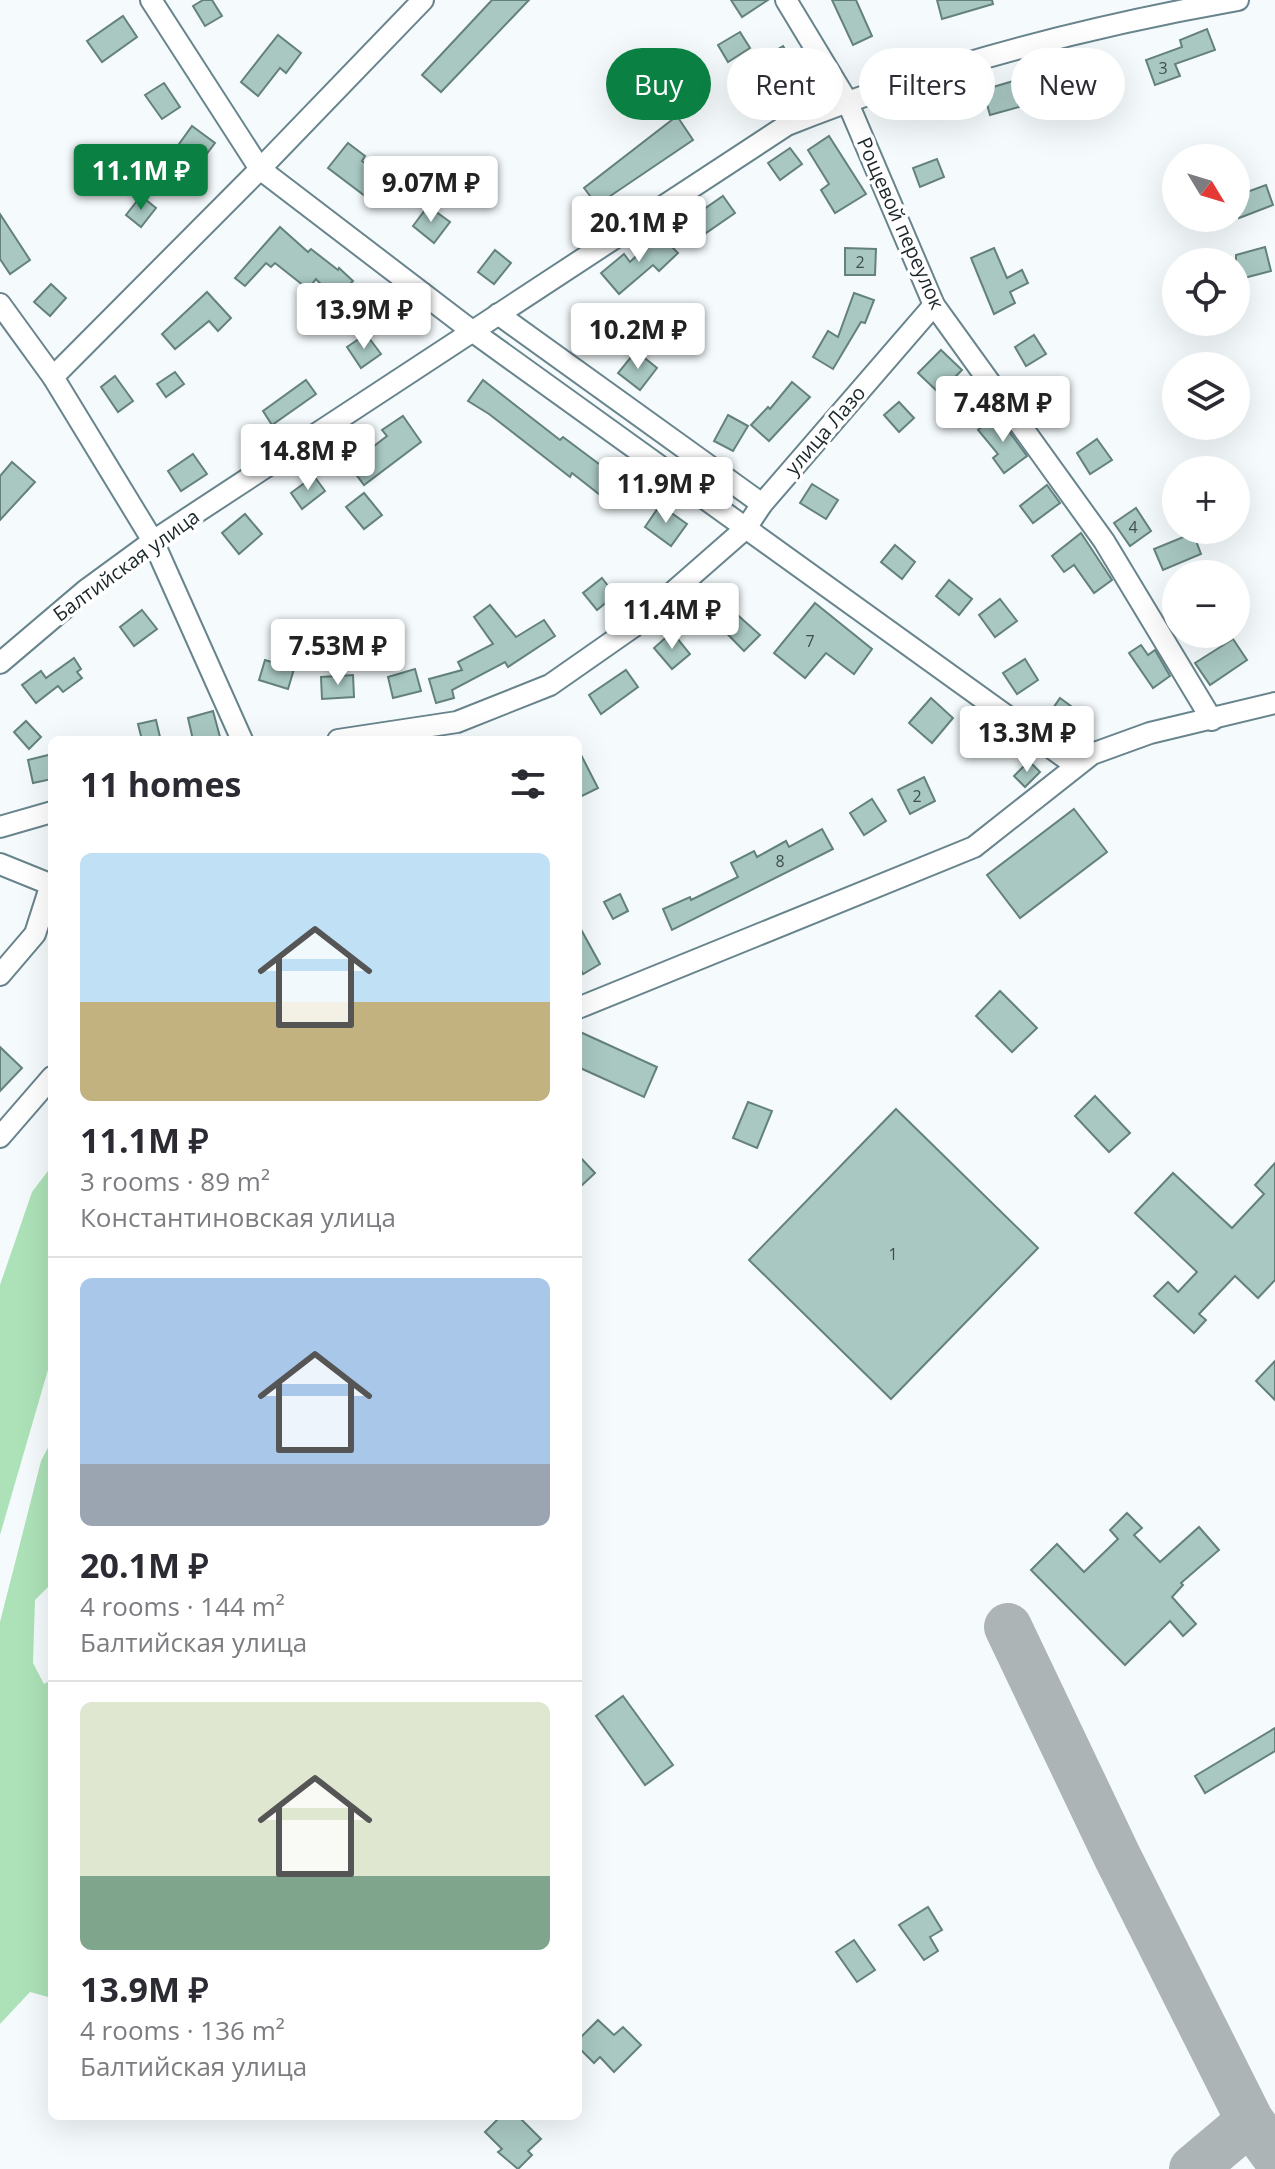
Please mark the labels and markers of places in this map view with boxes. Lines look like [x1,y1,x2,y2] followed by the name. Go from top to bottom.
[67,144,215,212] pin: 11.1M ₽
[357,156,505,224] pin: 9.07M ₽
[565,196,713,264] pin: 20.1M ₽
[290,283,438,351] pin: 13.9M ₽
[564,303,712,371] pin: 10.2M ₽
[929,376,1077,444] pin: 7.48M ₽
[234,424,382,492] pin: 14.8M ₽
[592,457,740,525] pin: 11.9M ₽
[598,583,746,651] pin: 11.4M ₽
[264,619,412,687] pin: 7.53M ₽
[953,706,1101,774] pin: 13.3M ₽

